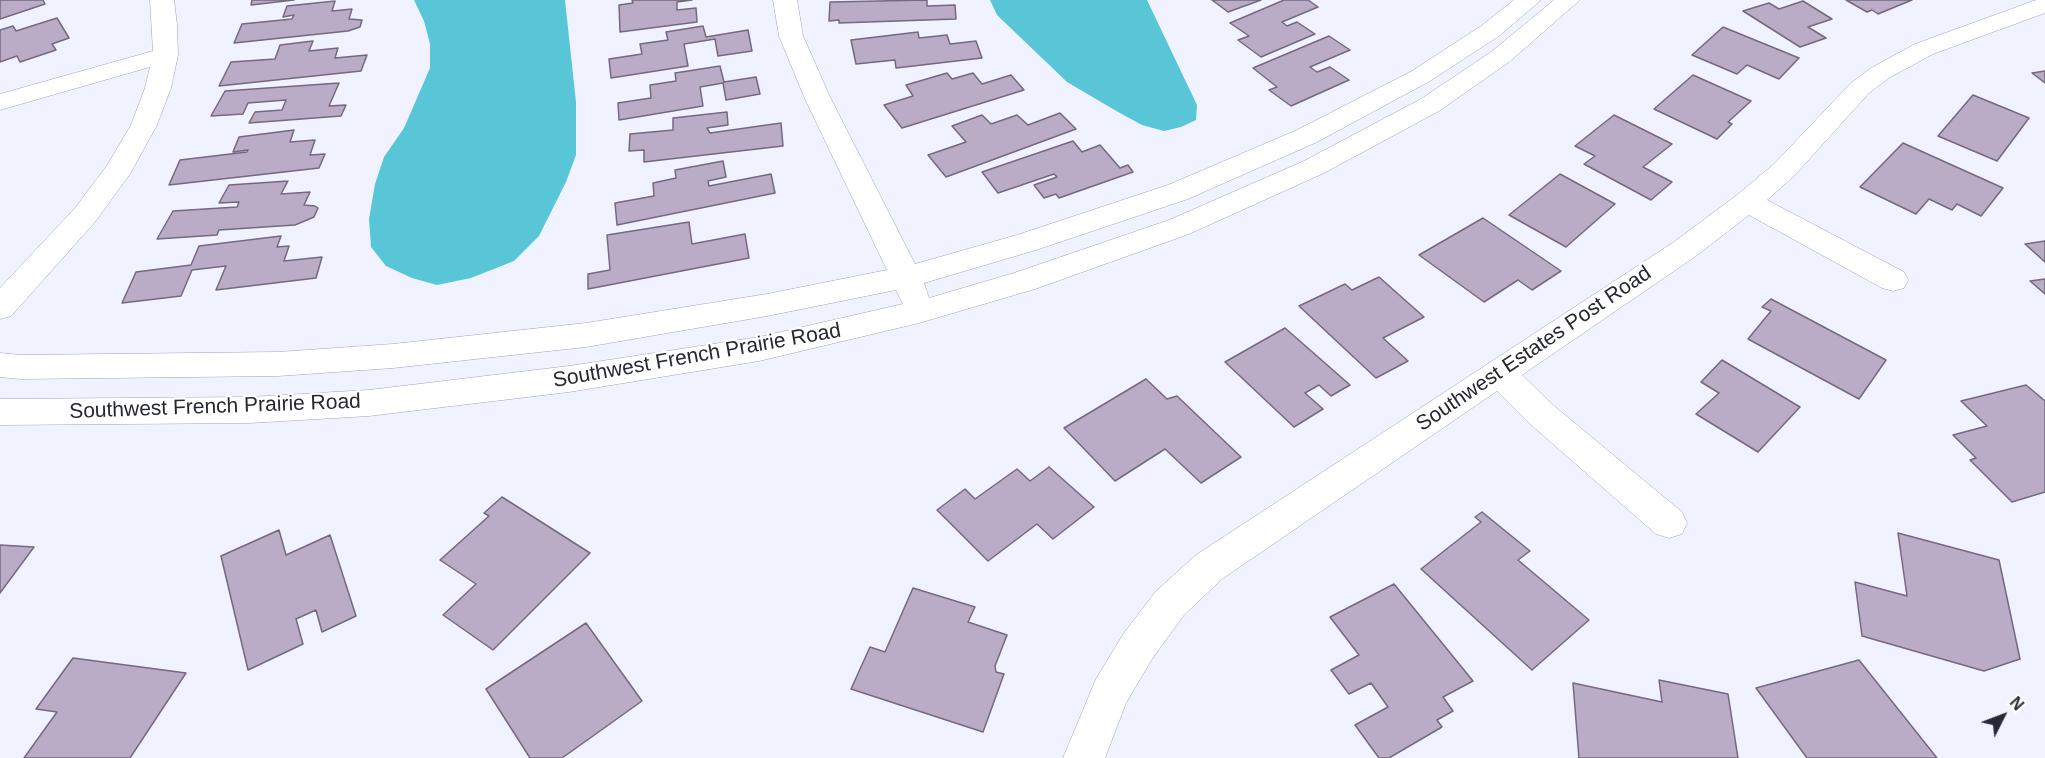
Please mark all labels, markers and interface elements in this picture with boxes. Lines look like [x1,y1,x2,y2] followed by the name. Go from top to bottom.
[1412,261,1656,437] street label: Southwest Estates Post Road
[551,318,843,394] street label: Southwest French Prairie Road
[69,389,361,425] street label: Southwest French Prairie Road
[1973,686,2033,746] north arrow
[2007,694,2027,714] text: N

